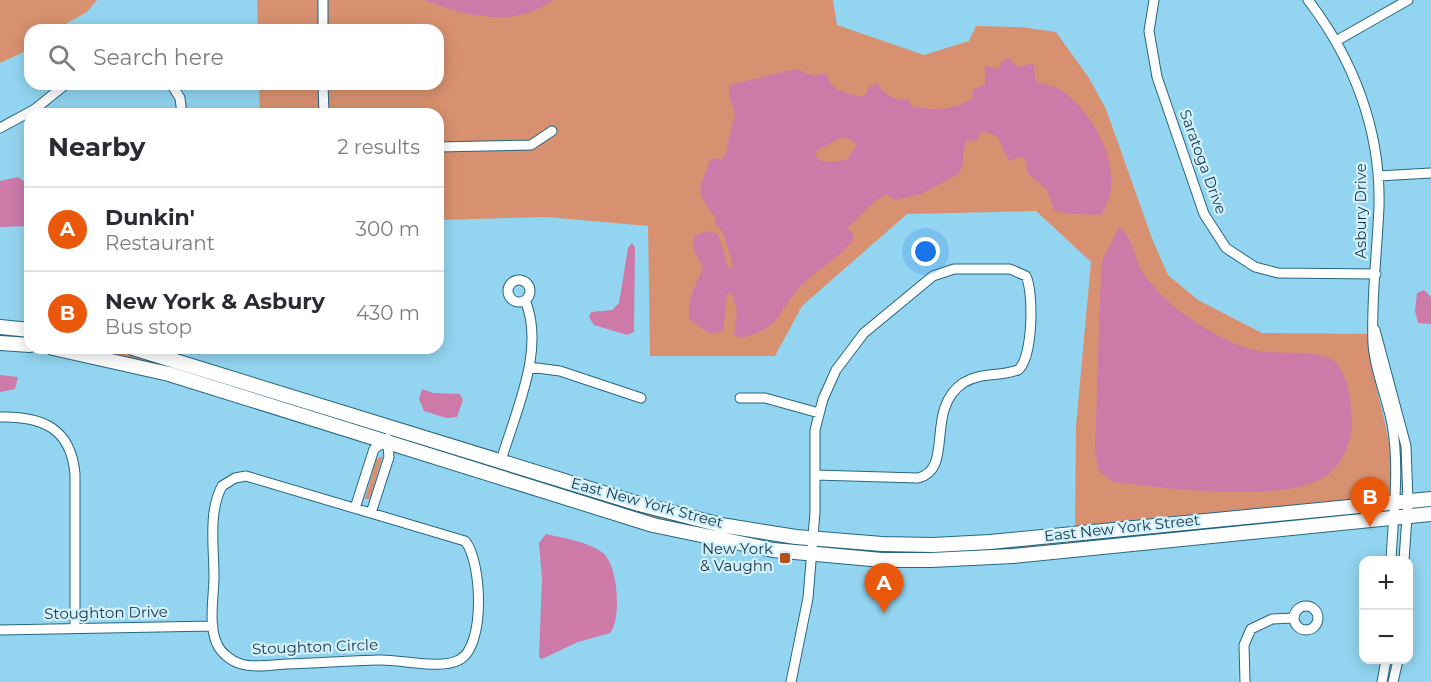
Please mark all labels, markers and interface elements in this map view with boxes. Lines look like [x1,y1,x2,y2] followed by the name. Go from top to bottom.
[24,24,444,90] search box
[45,41,78,74] icon: search
[93,44,224,71] text: Search here
[1176,107,1231,217] street label: Saratoga Drive
[48,131,145,163] text: Nearby
[337,135,420,159] text: 2 results
[1351,163,1370,259] street label: Asbury Drive
[105,204,195,231] text: Dunkin'
[60,217,75,241] text: A
[356,217,420,241] text: 300 m
[105,231,215,255] text: Restaurant
[911,237,940,266] your location
[105,288,325,315] text: New York & Asbury
[60,301,75,325] text: B
[356,301,420,325] text: 430 m
[105,315,192,339] text: Bus stop
[569,473,725,532] street label: East New York Street
[1350,478,1390,527] pin: B
[1043,510,1201,545] street label: East New York Street
[700,539,773,575] place label: New York & Vaughn
[778,551,792,565] marker: New York & Vaughn
[1359,556,1413,664] map controls
[1359,556,1413,610] button: +
[864,564,904,613] pin: A
[44,602,168,623] street label: Stoughton Drive
[1359,610,1413,664] button: −
[252,635,378,658] street label: Stoughton Circle

